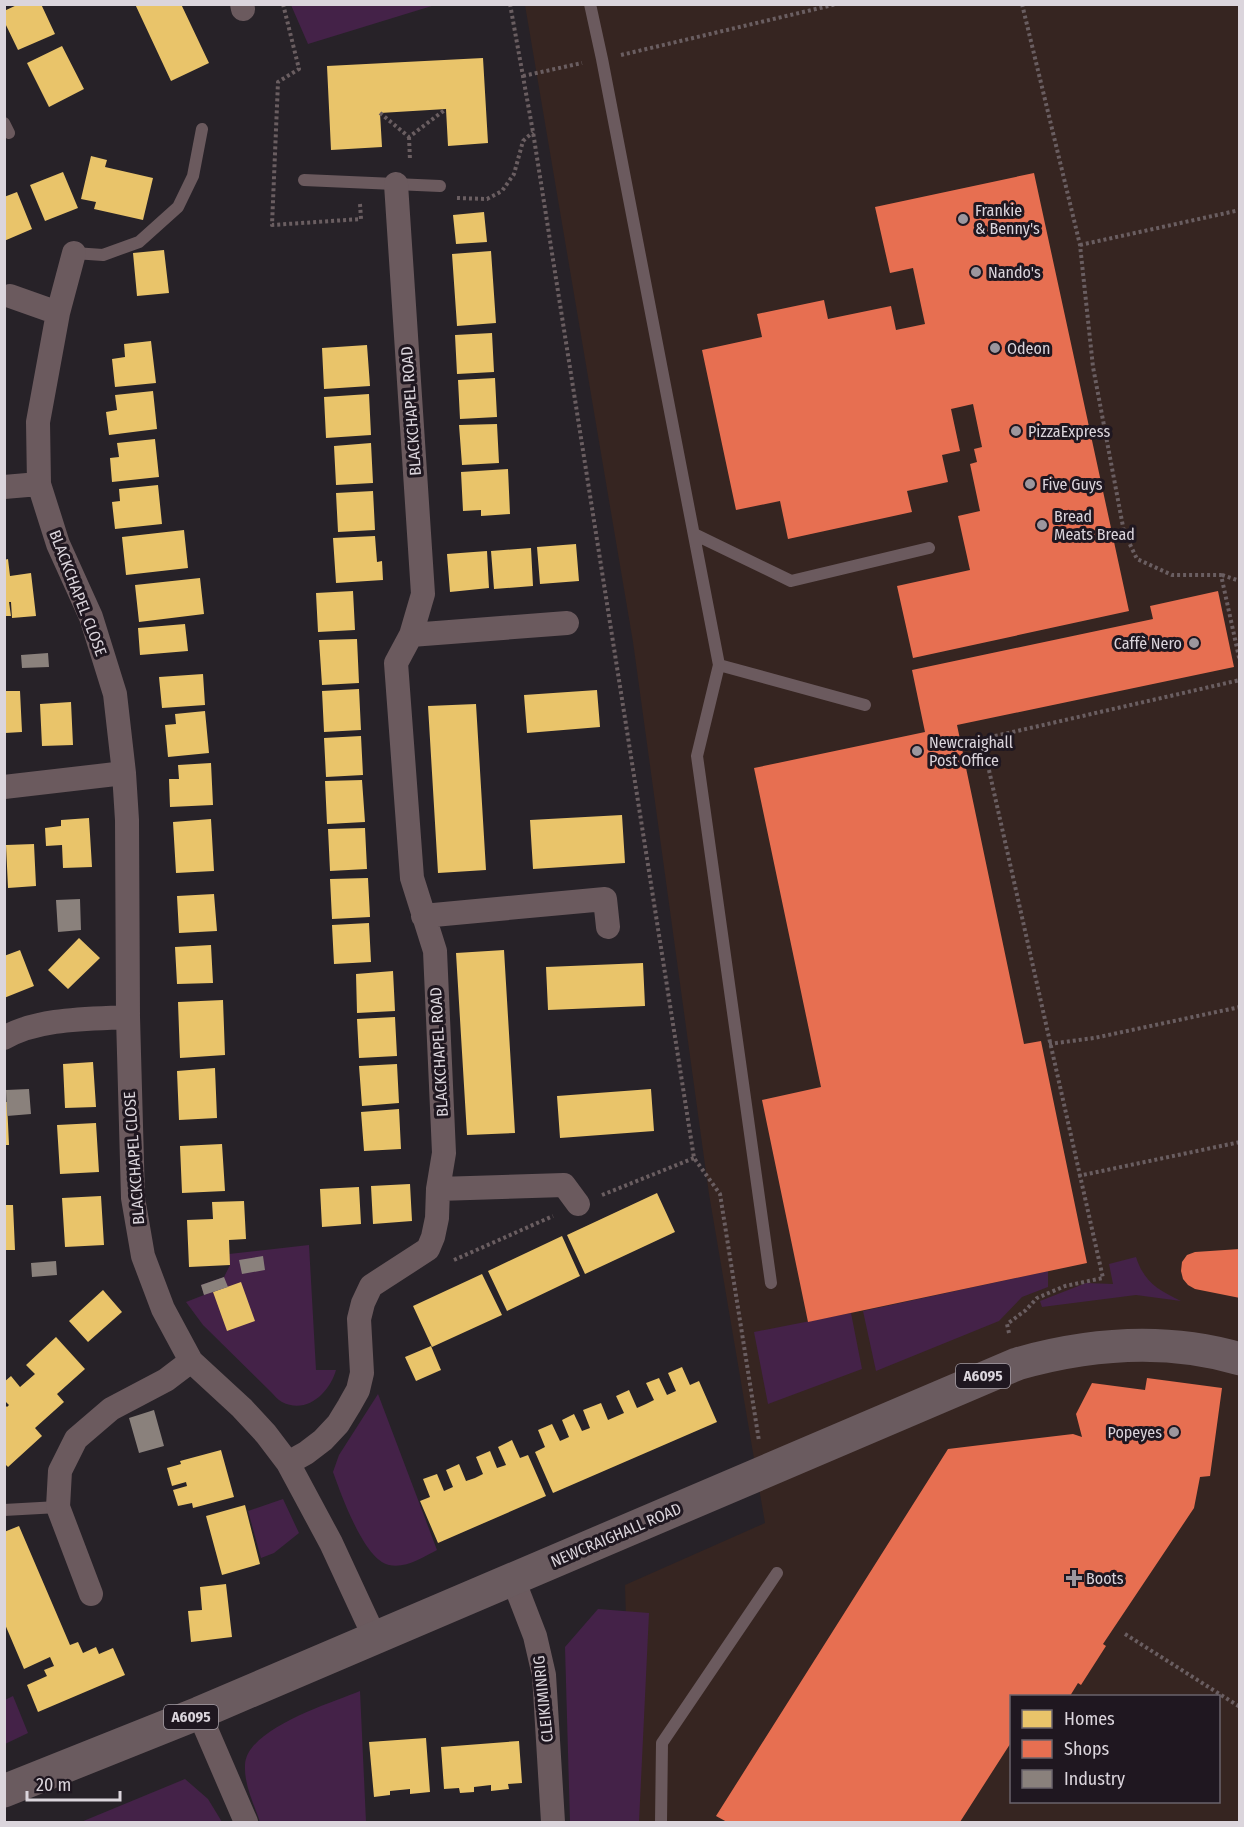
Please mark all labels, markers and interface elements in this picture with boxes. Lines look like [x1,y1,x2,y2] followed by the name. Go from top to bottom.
[975,201,1040,238] place label: Frankie & Benny's
[956,212,970,226] marker: Frankie & Benny's
[988,263,1041,282] place label: Nando's
[969,265,983,279] marker: Nando's
[1007,339,1050,358] place label: Odeon
[988,341,1002,355] marker: Odeon
[397,346,425,476] street label: BLACKCHAPEL ROAD
[1028,422,1110,441] place label: PizzaExpress
[1009,424,1023,438] marker: PizzaExpress
[1042,475,1103,494] place label: Five Guys
[1023,477,1037,491] marker: Five Guys
[1054,507,1135,544] place label: Bread Meats Bread
[1035,518,1049,532] marker: Bread Meats Bread
[45,527,111,659] street label: BLACKCHAPEL CLOSE
[1114,634,1182,653] place label: Caffè Nero
[1187,636,1201,650] marker: Caffè Nero
[929,733,1013,770] place label: Newcraighall Post Office
[910,744,924,758] marker: Newcraighall Post Office
[426,987,452,1117] street label: BLACKCHAPEL ROAD
[120,1091,148,1225] street label: BLACKCHAPEL CLOSE
[956,1364,1010,1388] road number: A6095
[1108,1423,1162,1442] place label: Popeyes
[1167,1425,1181,1439] marker: Popeyes
[548,1499,684,1571] street label: NEWCRAIGHALL ROAD
[1086,1569,1124,1588] place label: Boots
[1067,1571,1081,1585] marker: Boots
[529,1655,557,1743] street label: CLEIKIMINRIG
[1010,1695,1220,1803] legend
[164,1705,218,1729] road number: A6095
[1064,1708,1115,1730] text: Homes
[1064,1738,1109,1760] text: Shops
[27,1764,120,1802] scale bar
[1064,1768,1125,1790] text: Industry
[36,1774,71,1796] text: 20 m

